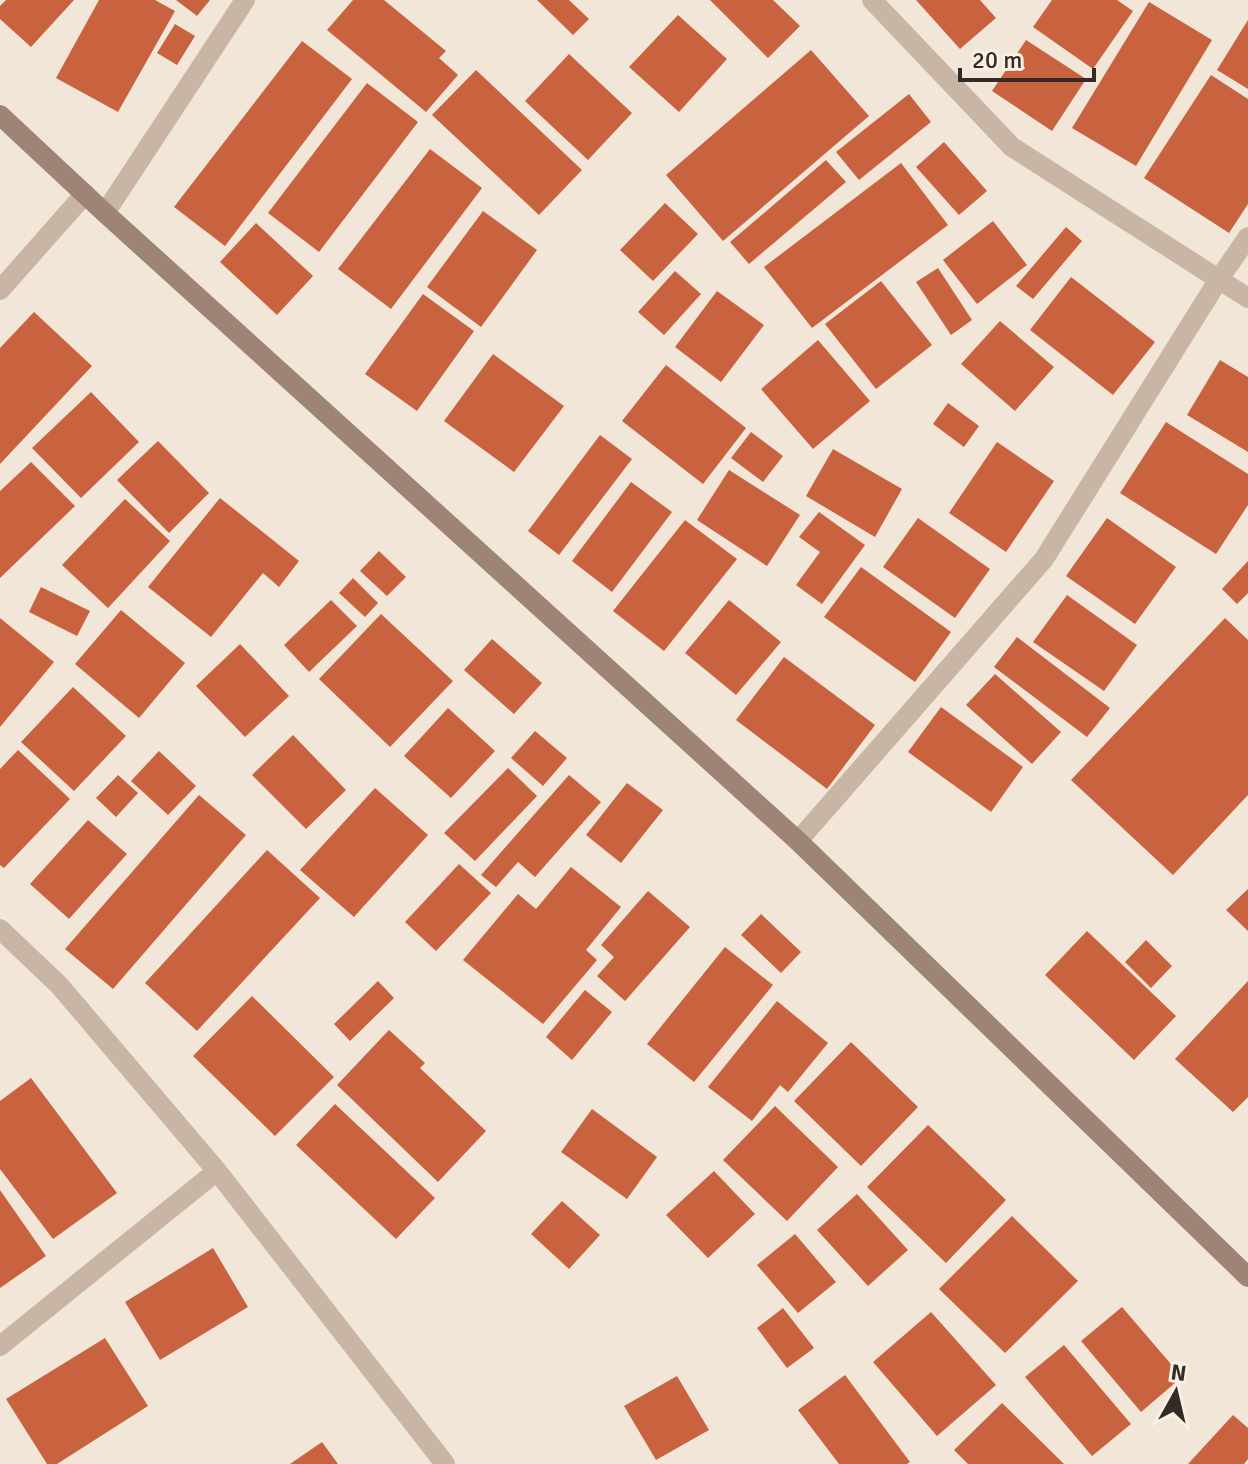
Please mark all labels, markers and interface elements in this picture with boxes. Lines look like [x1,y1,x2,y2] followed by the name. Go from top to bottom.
[960,32,1094,82] scale bar
[972,45,1022,75] text: 20 m
[1136,1352,1216,1432] north arrow
[1169,1358,1188,1387] text: N

